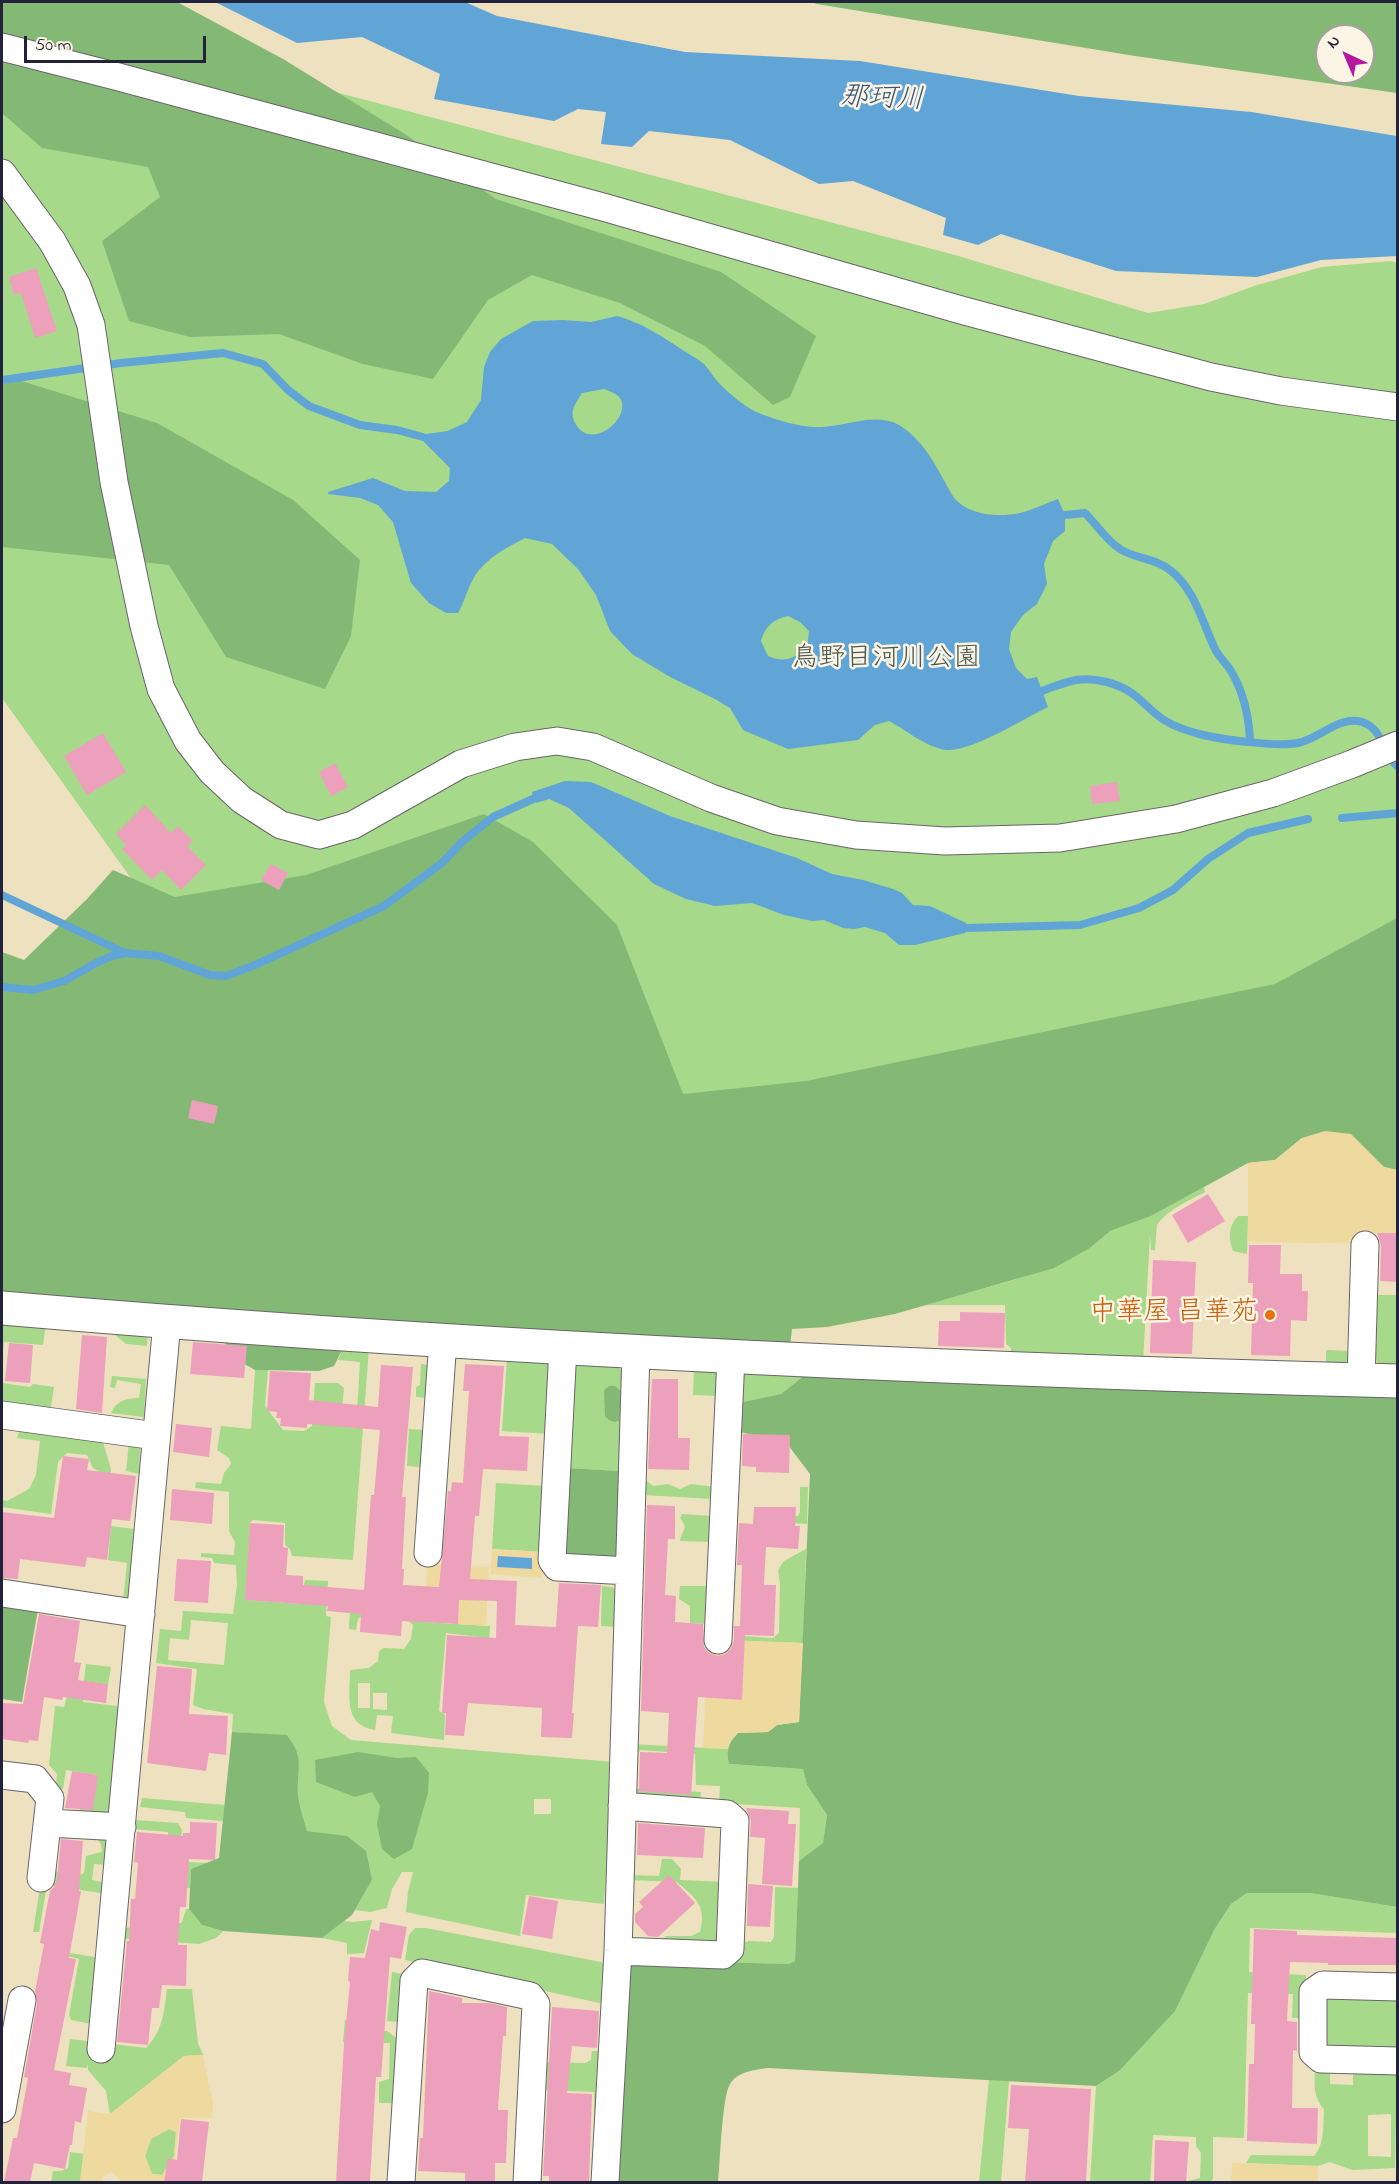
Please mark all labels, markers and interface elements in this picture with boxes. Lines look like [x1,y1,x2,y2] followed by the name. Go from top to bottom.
[27,24,208,62] scale bar
[1315,24,1375,84] north arrow
[1322,30,1346,55] text: N
[35,33,72,59] text: 50 m
[839,83,925,119] water label: 那珂川
[792,645,980,677] park label: 鳥野目河川公園
[1089,1299,1258,1331] place label: 中華屋 昌華苑
[1263,1308,1277,1322] marker: 中華屋 昌華苑

